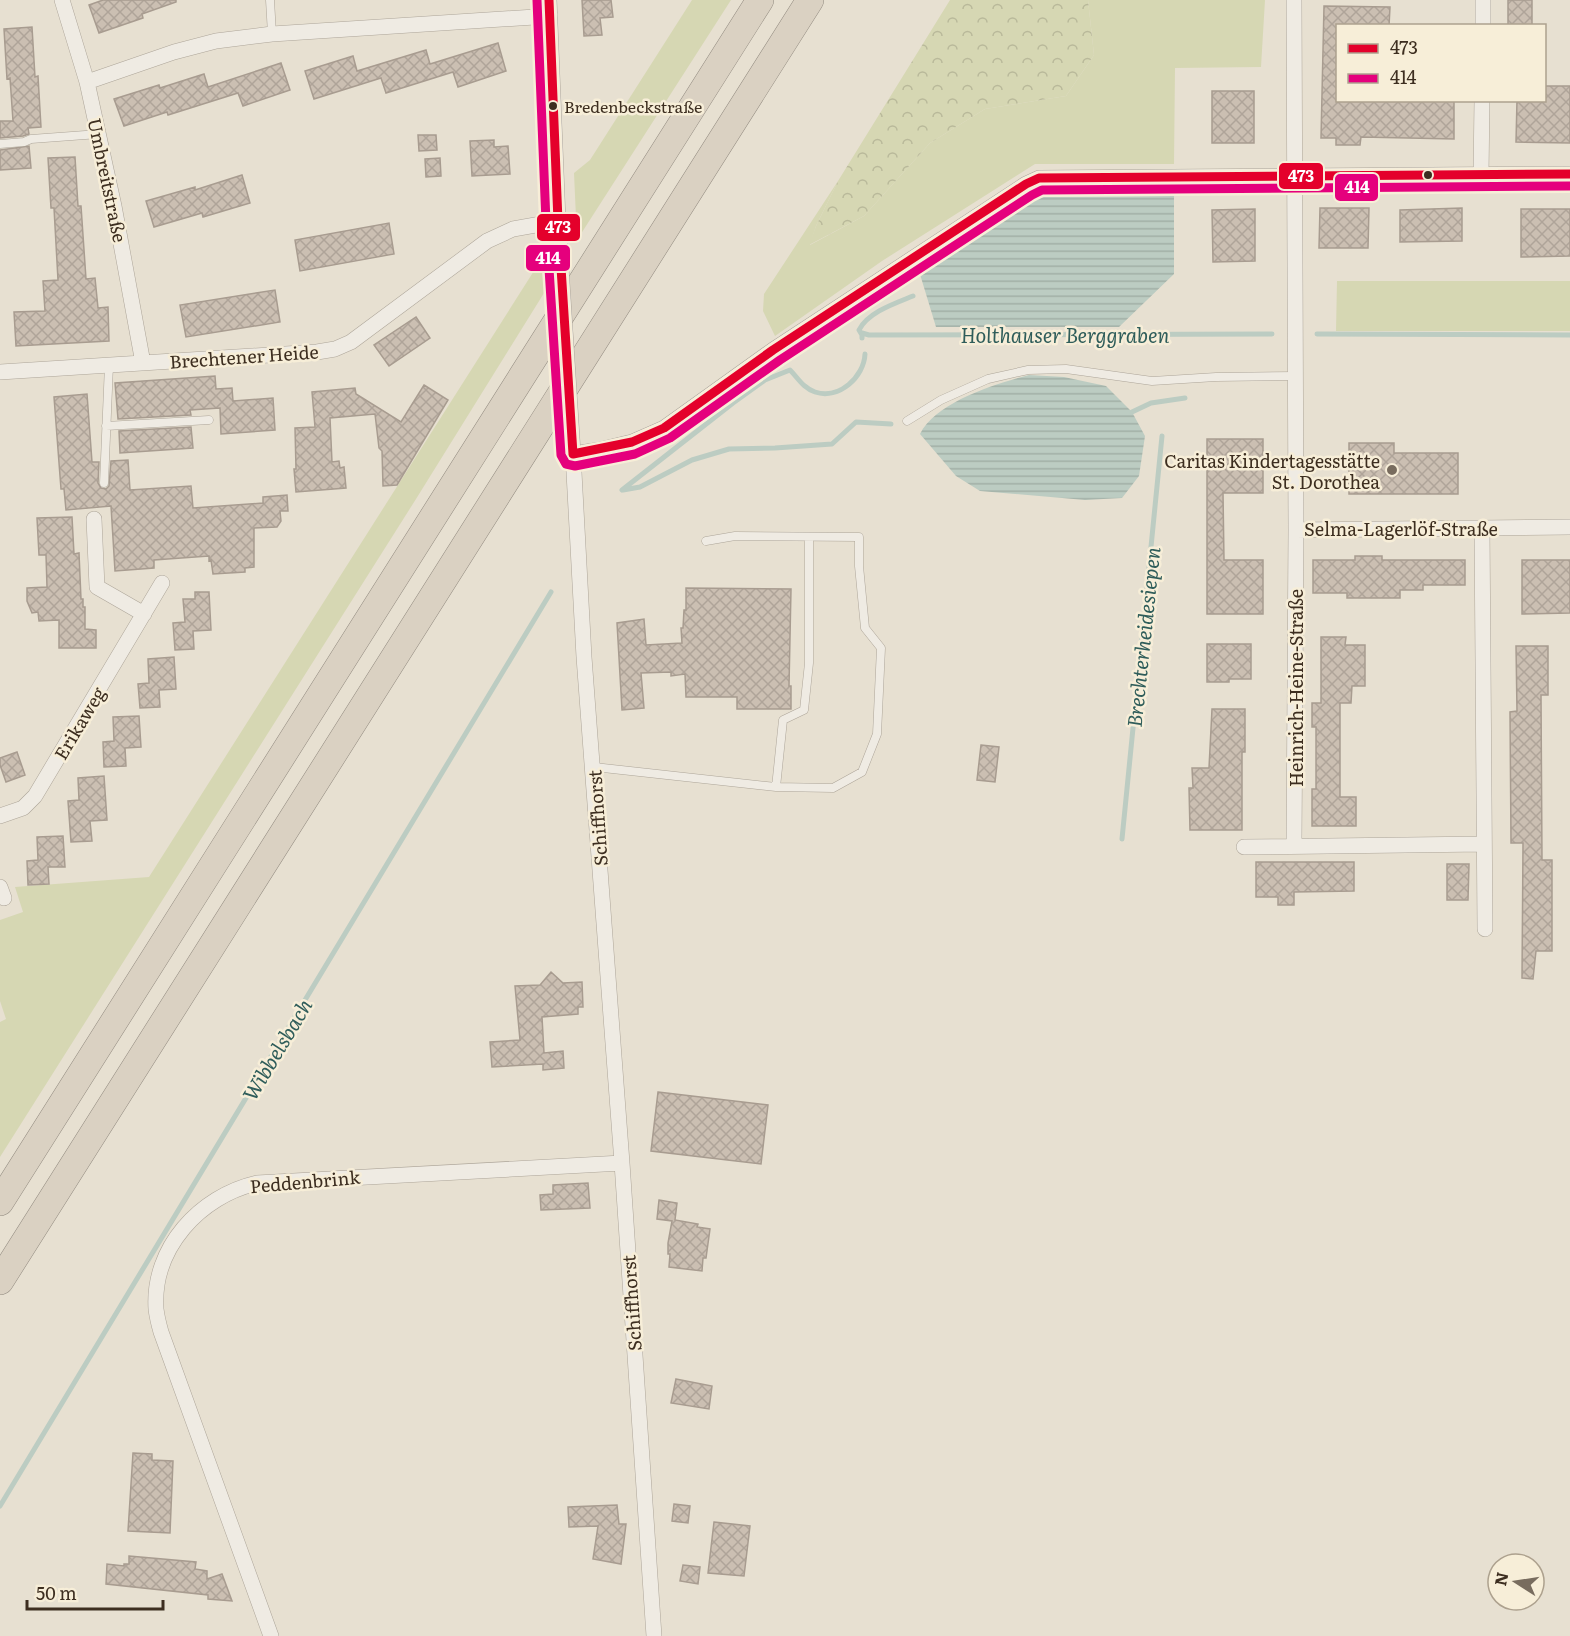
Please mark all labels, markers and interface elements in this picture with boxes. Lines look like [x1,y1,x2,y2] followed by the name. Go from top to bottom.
[1336,24,1546,102] legend
[1390,33,1418,60] text: 473
[1390,63,1417,90] text: 414
[564,94,702,118] place label: Bredenbeckstraße
[547,100,559,112] marker: Bredenbeckstraße
[82,115,134,245] street label: Umbreitstraße
[1278,162,1324,190] line badge: 473
[1288,163,1314,187] text: 473
[1422,169,1434,181] unlabelled marker
[1334,173,1379,202] line badge: 414
[1344,174,1370,198] text: 414
[536,213,581,242] line badge: 473
[545,214,571,238] text: 473
[525,244,571,272] line badge: 414
[535,245,561,269] text: 414
[960,319,1170,349] water label: Holthauser Berggraben
[168,337,320,375] street label: Brechtener Heide
[1164,447,1380,495] place label: Caritas Kindertagesstätte St. Dorothea
[1385,463,1399,477] marker: Caritas Kindertagesstätte St. Dorothea
[1304,515,1498,542] street label: Selma-Lagerlöf-Straße
[1118,545,1166,729] water label: Brechterheidesiepen
[1282,589,1309,787] street label: Heinrich-Heine-Straße
[47,681,112,764] street label: Erikaweg
[580,768,614,867] street label: Schiffhorst
[234,992,318,1106] water label: Wibbelsbach
[249,1163,362,1199] street label: Peddenbrink
[614,1253,648,1352] street label: Schiffhorst
[1486,1552,1546,1612] north arrow
[1487,1570,1513,1588] text: N
[27,1573,164,1611] scale bar
[36,1579,77,1606] text: 50 m

